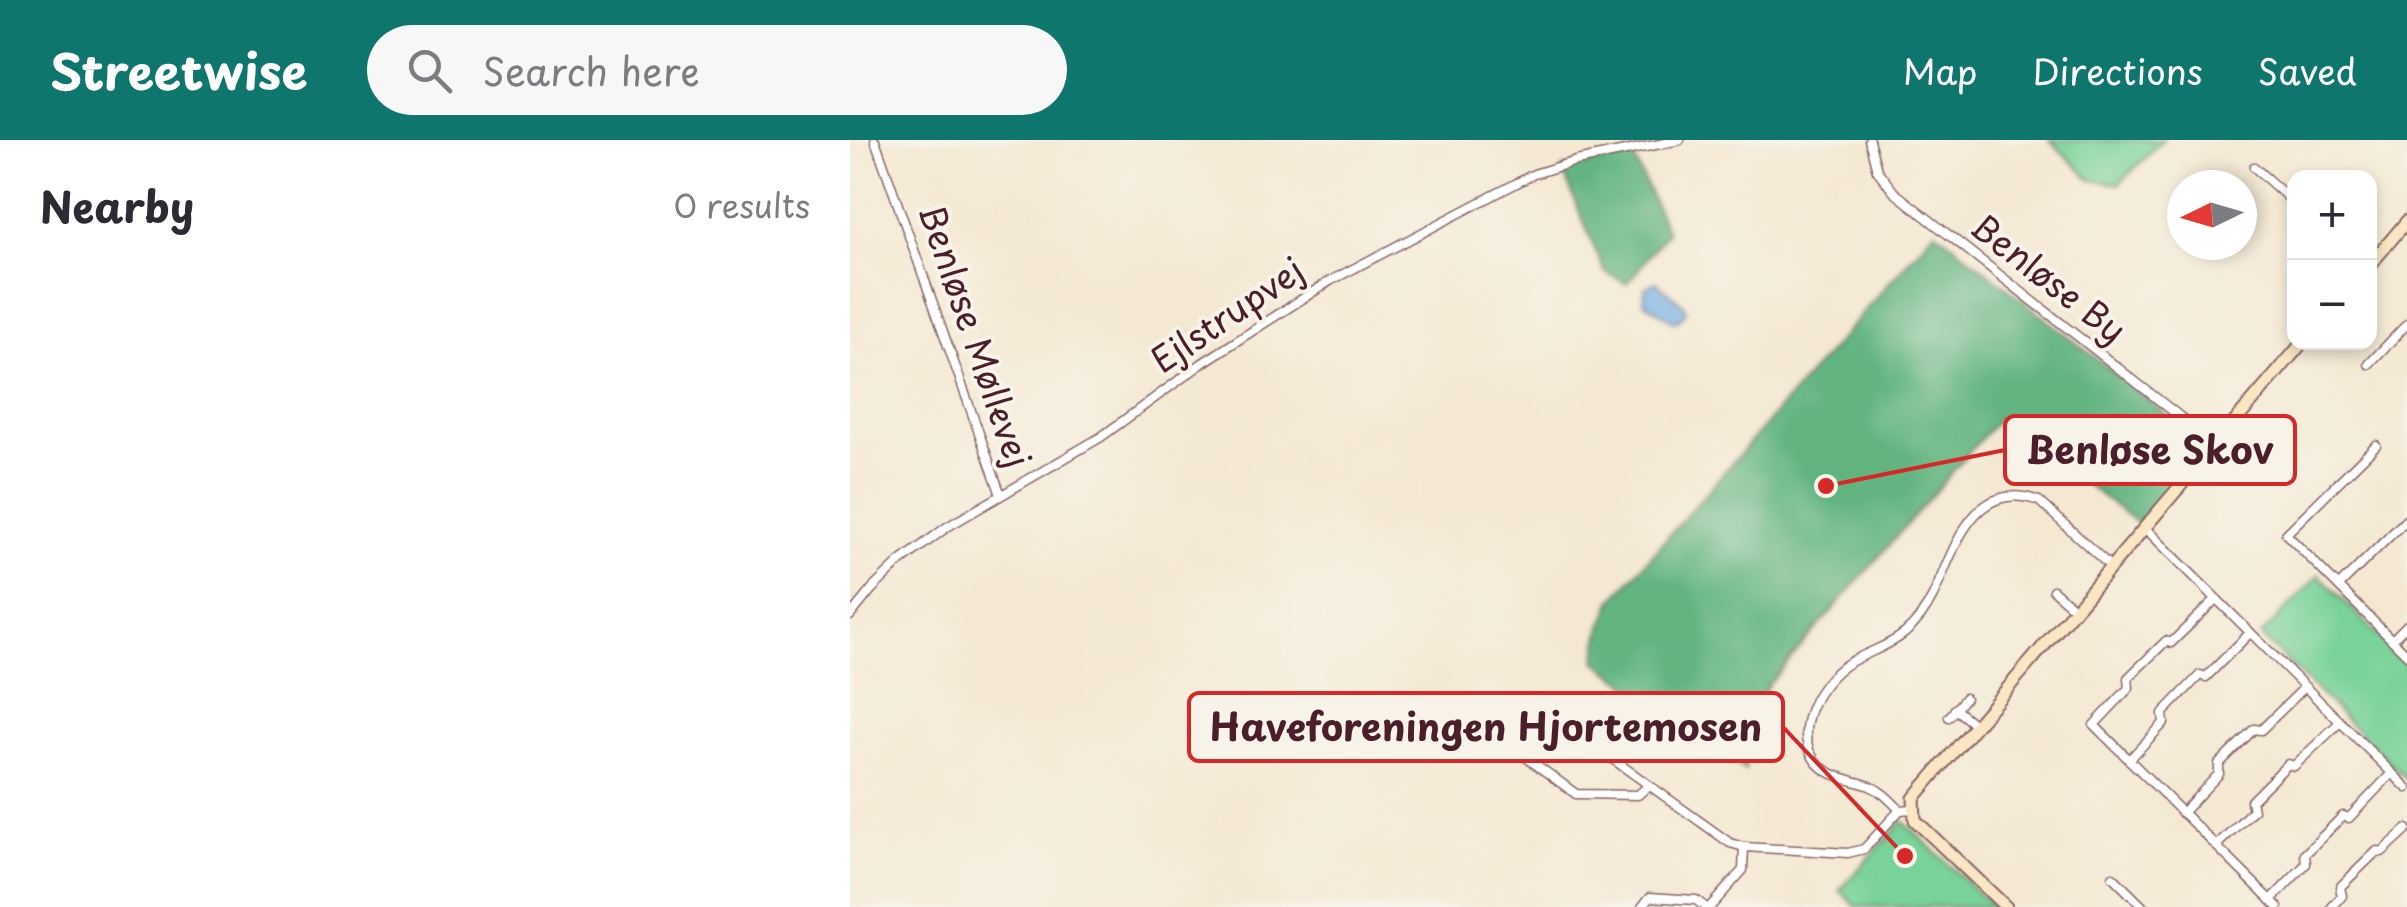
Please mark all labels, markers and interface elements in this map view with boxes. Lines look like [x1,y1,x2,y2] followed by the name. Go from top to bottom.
[367,25,1067,115] search box
[50,34,307,106] text: Streetwise
[482,42,700,99] text: Search here
[402,43,457,98] icon: search
[1903,44,1977,97] text: Map
[2032,44,2203,97] text: Directions
[2258,44,2357,97] text: Saved
[2167,170,2257,260] north arrow
[2287,170,2377,350] map controls
[2287,170,2377,260] button: +
[40,174,194,237] text: Nearby
[674,181,810,229] text: 0 results
[906,196,1046,474] street label: Benløse Møllevej
[1960,199,2139,355] street label: Benløse By
[1139,243,1314,385] street label: Ejlstrupvej
[2287,260,2377,350] button: −
[2005,416,2295,484] callout: Benløse Skov
[2026,420,2274,477] text: Benløse Skov
[1189,693,1783,761] callout: Haveforeningen Hjortemosen
[1210,697,1762,754] text: Haveforeningen Hjortemosen

